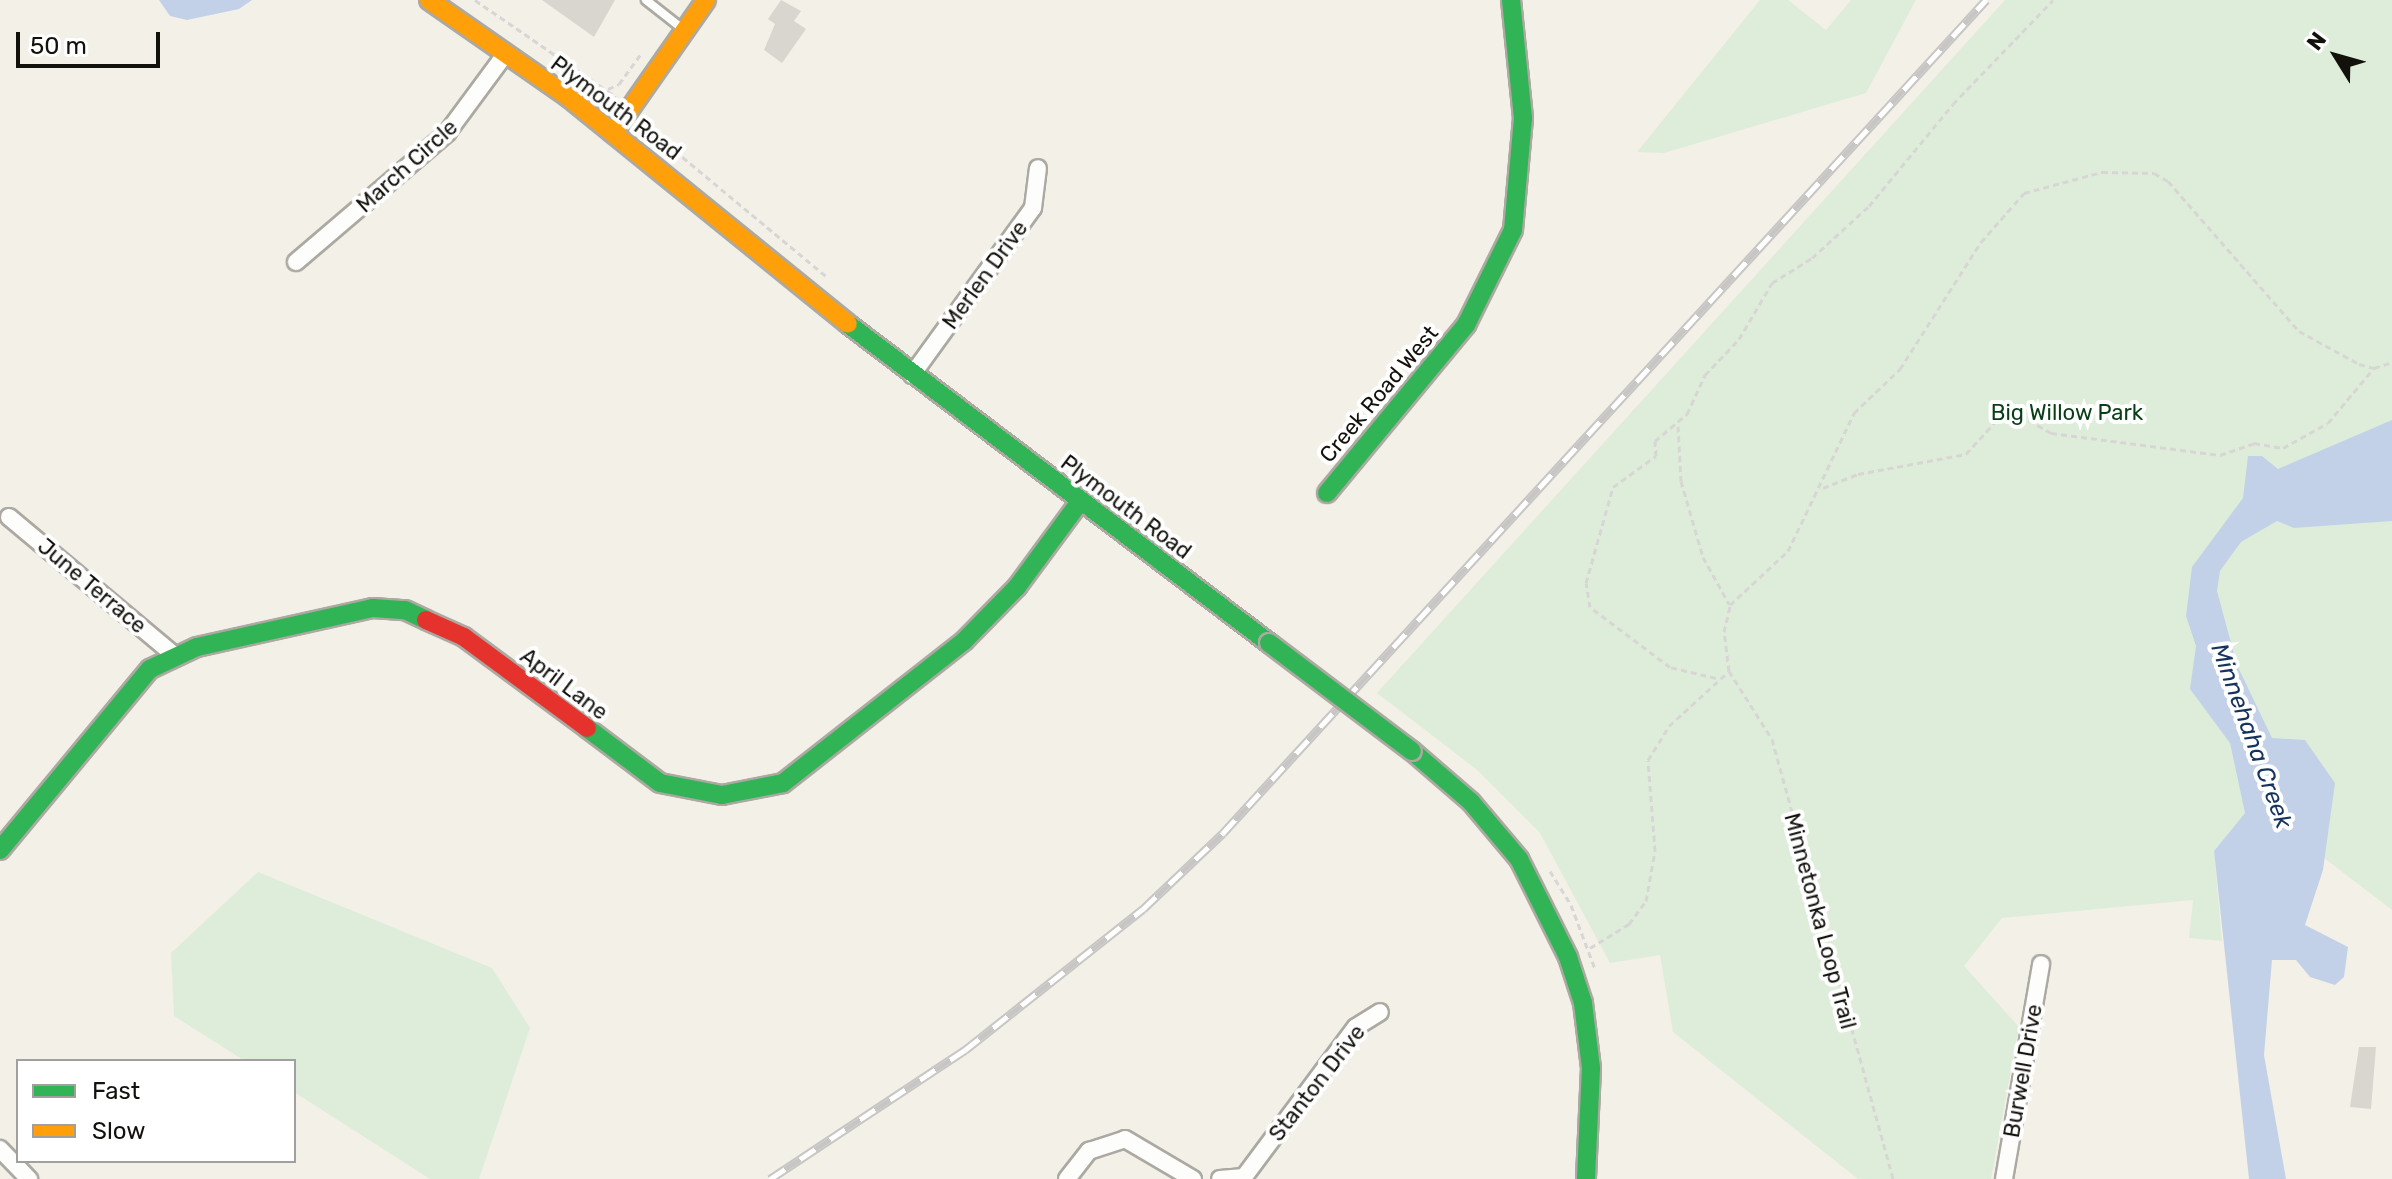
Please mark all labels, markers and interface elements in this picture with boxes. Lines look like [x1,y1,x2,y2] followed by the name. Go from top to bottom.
[20,16,164,66] scale bar
[2296,16,2376,96] north arrow
[2301,27,2332,56] text: N
[30,32,87,60] text: 50 m
[546,50,686,166] street label: Plymouth Road
[351,114,463,218] street label: March Circle
[937,216,1033,334] street label: Merlen Drive
[1314,320,1444,468] street label: Creek Road West
[1990,400,2144,426] park label: Big Willow Park
[1056,449,1196,565] street label: Plymouth Road
[32,533,152,639] street label: June Terrace
[2204,639,2298,833] water label: Minnehaha Creek
[515,643,613,725] street label: April Lane
[1778,810,1862,1032] street label: Minnetonka Loop Trail
[1998,1002,2048,1140] street label: Burwell Drive
[1263,1020,1371,1146] street label: Stanton Drive
[16,1059,296,1163] legend
[92,1077,140,1105] text: Fast
[92,1117,145,1145] text: Slow

